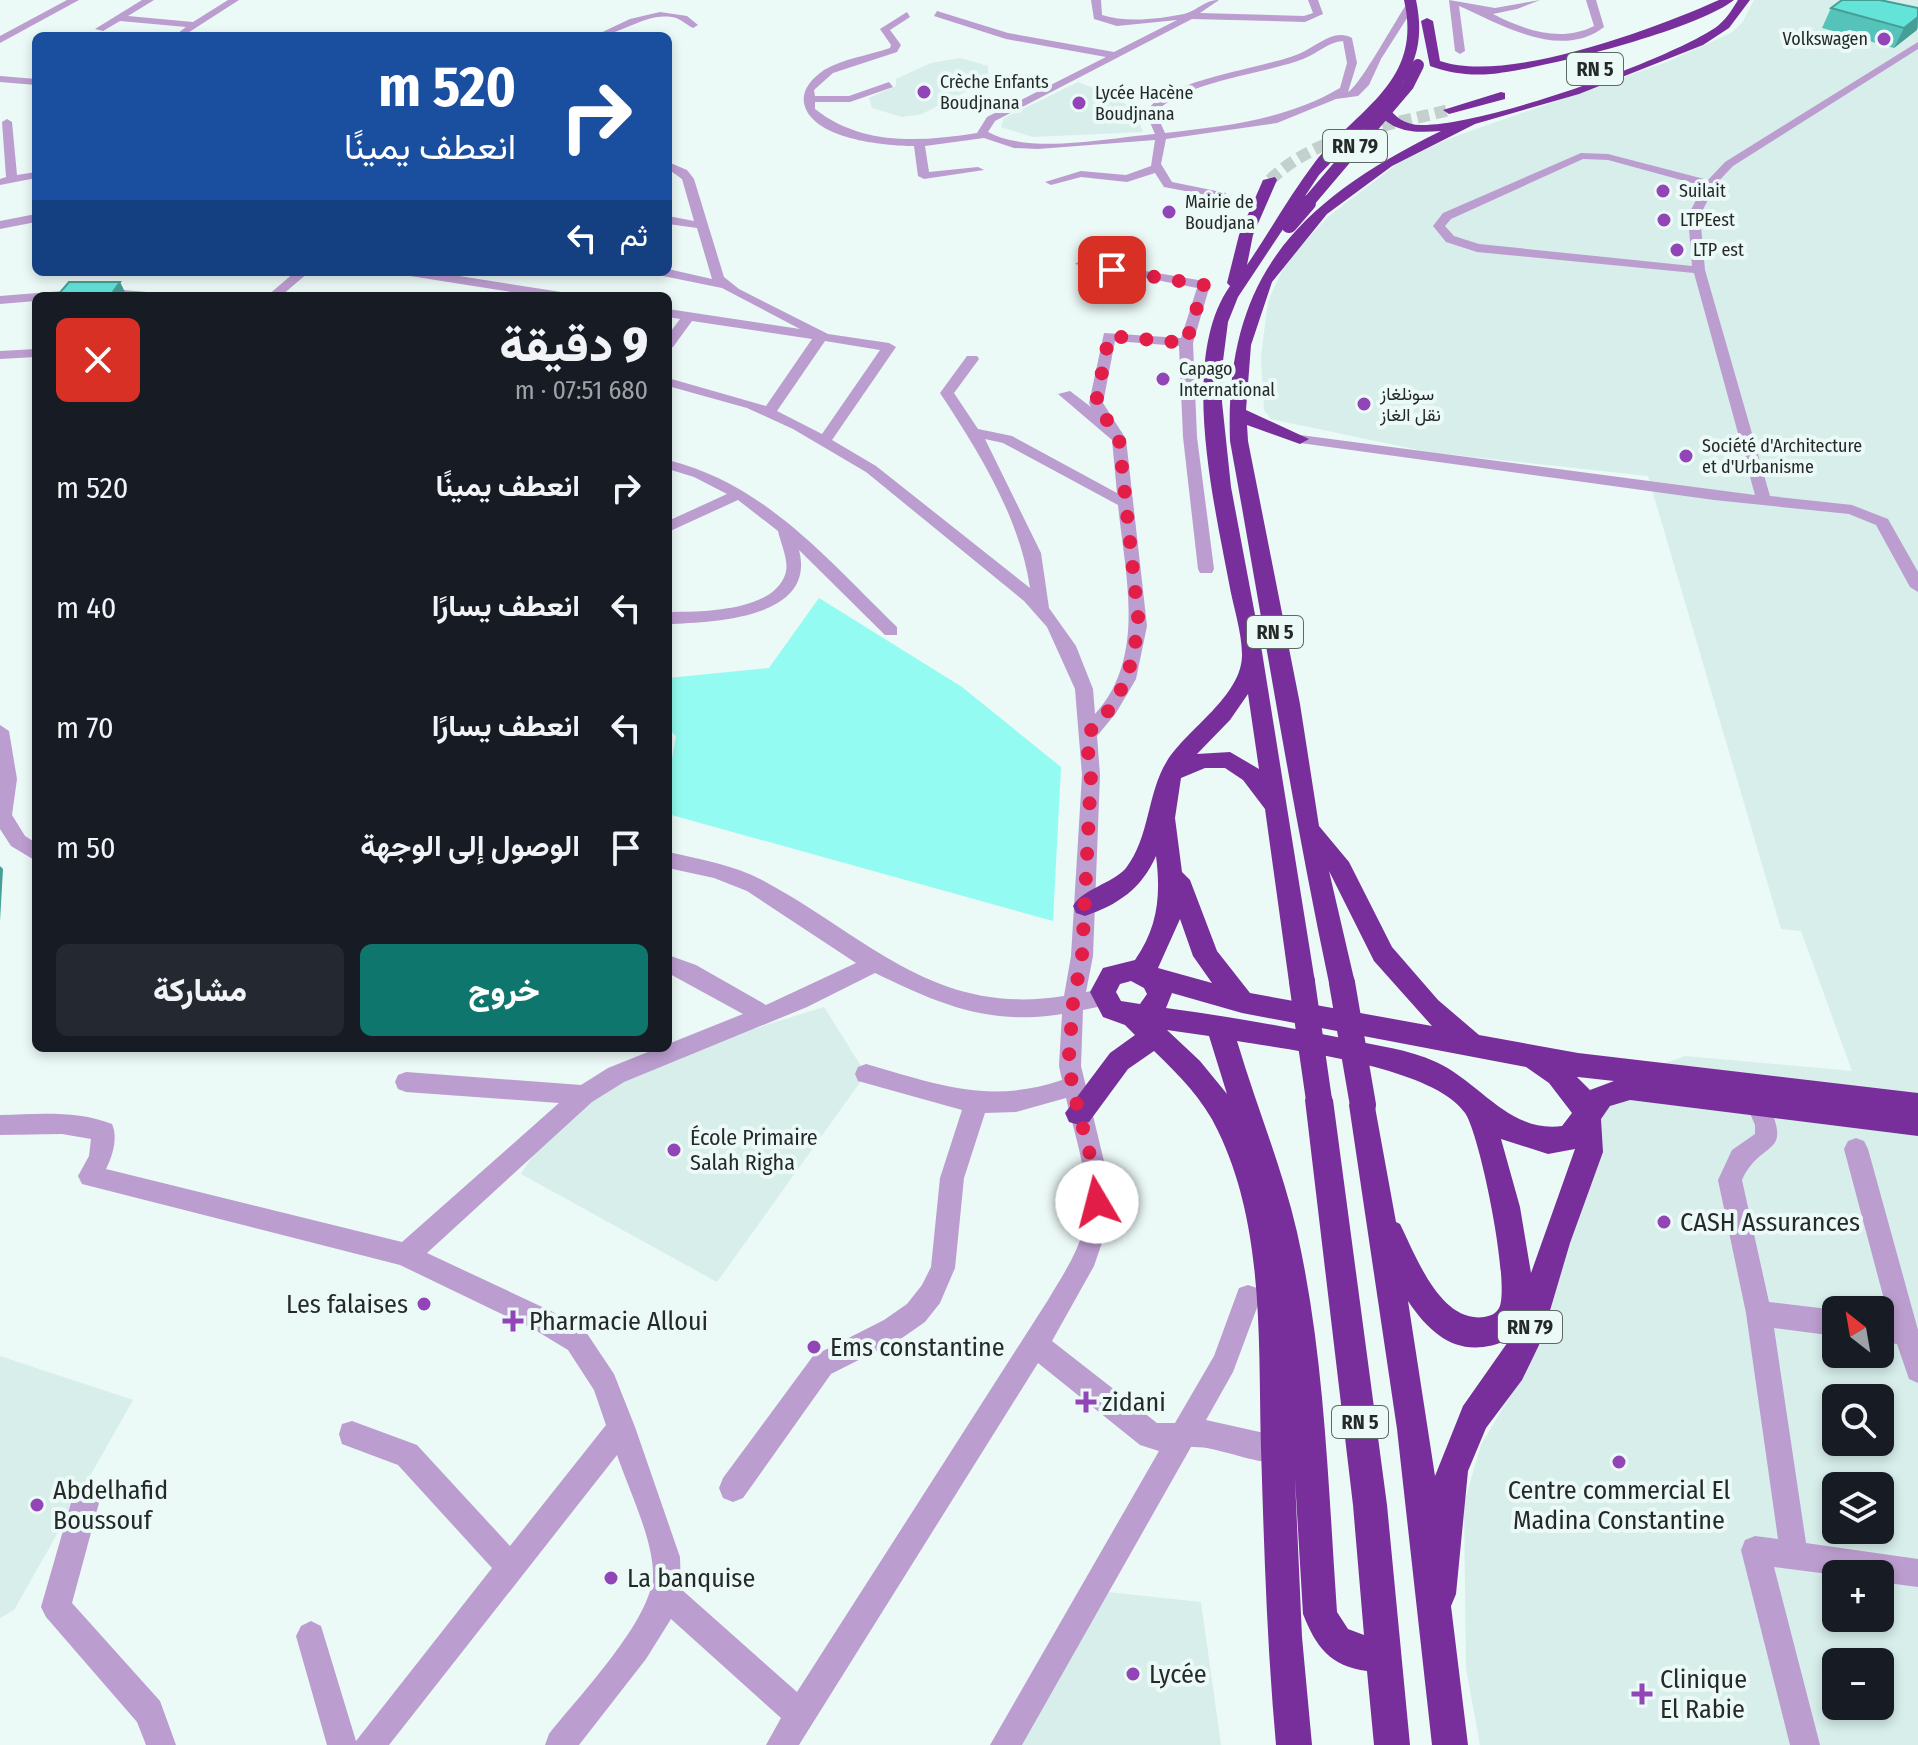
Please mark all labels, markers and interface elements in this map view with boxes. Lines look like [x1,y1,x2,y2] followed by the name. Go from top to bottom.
[1782,28,1868,50] place label: Volkswagen
[1875,30,1893,48] marker: Volkswagen
[1567,53,1623,85] road number: RN 5
[378,54,516,121] text: 520 m
[544,64,648,168] icon: right
[940,71,1049,114] place label: Crèche Enfants Boudjnana
[1095,82,1194,125] place label: Lycée Hacène Boudjnana
[915,83,933,101] marker: Crèche Enfants Boudjnana
[1070,94,1088,112] marker: Lycée Hacène Boudjnana
[344,125,516,169] text: انعطف يمينًا
[1323,130,1387,162] road number: RN 79
[1679,180,1726,202] place label: Suilait
[1654,182,1672,200] marker: Suilait
[1185,191,1255,234] place label: Mairie de Boudjana
[1160,203,1178,221] marker: Mairie de Boudjana
[1680,209,1735,231] place label: LTPEest
[1655,211,1673,229] marker: LTPEest
[560,216,604,260] icon: left
[620,218,648,254] text: ثم
[1078,236,1146,304] pin
[1693,239,1744,261] place label: LTP est
[1668,241,1686,259] marker: LTP est
[1090,248,1134,292] icon: arrive
[499,316,648,374] text: 9 دقيقة
[56,318,140,402] button: close
[1179,358,1275,401] place label: Capago International
[1154,370,1172,388] marker: Capago International
[515,375,648,406] text: 680 m · 07:51
[1379,383,1441,426] place label: سونلغاز نقل الغاز
[1355,395,1373,413] marker: سونلغاز نقل الغاز
[1702,435,1862,478] place label: Société d'Architecture et d'Urbanisme
[1677,447,1695,465] marker: Société d'Architecture et d'Urbanisme
[604,466,648,510] icon: right
[435,468,580,504] text: انعطف يمينًا
[56,470,128,506] text: 520 m
[604,586,648,630] icon: left
[432,588,580,624] text: انعطف يسارًا
[56,590,116,626] text: 40 m
[1247,616,1303,648] road number: RN 5
[604,706,648,750] icon: left
[432,708,580,744] text: انعطف يسارًا
[56,710,114,746] text: 70 m
[604,826,648,870] icon: arrive
[360,828,580,864] text: الوصول إلى الوجهة
[56,830,116,866] text: 50 m
[56,944,344,1036] button: مشاركة
[360,944,648,1036] button: خروج
[690,1124,818,1176] place label: École Primaire Salah Righa
[665,1141,683,1159] marker: École Primaire Salah Righa
[1055,1160,1139,1244] position arrow
[1680,1207,1860,1238] place label: CASH Assurances
[1655,1213,1673,1231] marker: CASH Assurances
[286,1289,408,1320] place label: Les falaises
[415,1295,433,1313] marker: Les falaises
[1822,1296,1894,1368] north arrow
[1822,1296,1894,1720] map controls
[529,1306,708,1337] place label: Pharmacie Alloui
[1498,1311,1562,1343] road number: RN 79
[504,1312,522,1330] marker: Pharmacie Alloui
[830,1332,1005,1363] place label: Ems constantine
[805,1338,823,1356] marker: Ems constantine
[1822,1384,1894,1456] button: search
[1102,1387,1166,1418] place label: zidani
[1077,1393,1095,1411] marker: zidani
[1332,1406,1388,1438] road number: RN 5
[1610,1453,1628,1471] marker: Centre commercial El Madina Constantine
[1822,1472,1894,1544] button: layers
[53,1475,168,1536] place label: Abdelhafid Boussouf
[1508,1475,1730,1536] place label: Centre commercial El Madina Constantine
[28,1496,46,1514] marker: Abdelhafid Boussouf
[1822,1560,1894,1632] button: +
[627,1563,755,1594] place label: La banquise
[602,1569,620,1587] marker: La banquise
[1822,1648,1894,1720] button: −
[1149,1659,1207,1690] place label: Lycée
[1660,1664,1747,1725] place label: Clinique El Rabie
[1124,1665,1142,1683] marker: Lycée
[1631,1683,1653,1705] marker: Clinique El Rabie

